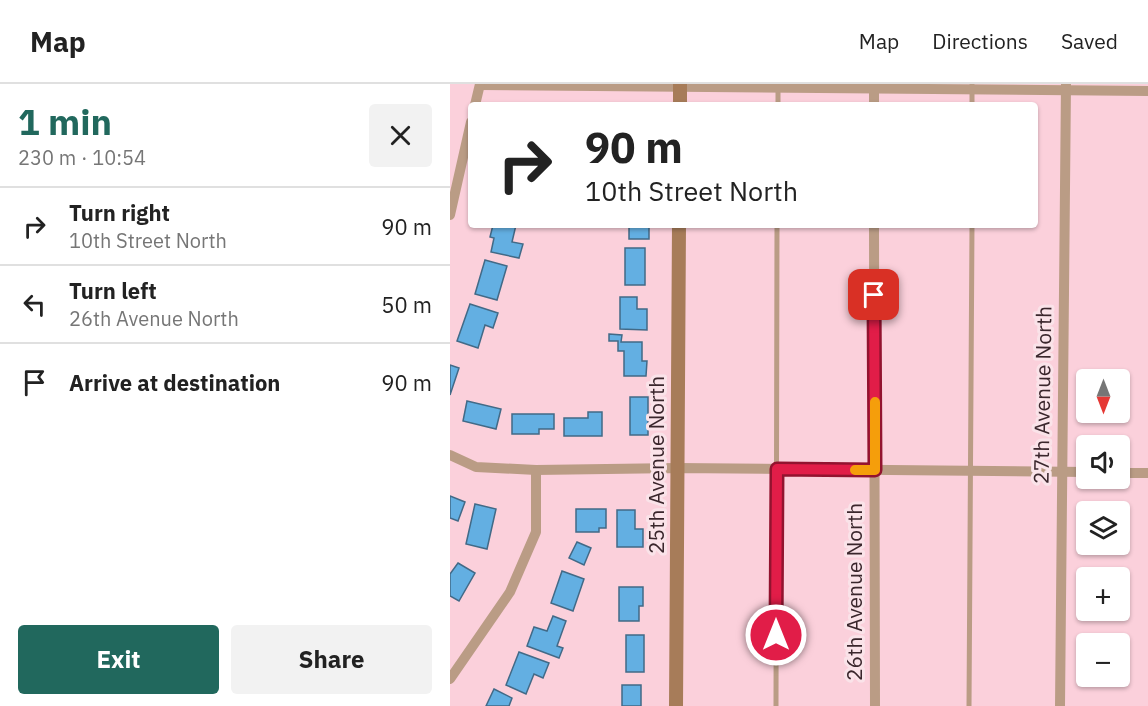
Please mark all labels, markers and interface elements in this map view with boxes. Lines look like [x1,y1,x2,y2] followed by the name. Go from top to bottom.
[30,23,86,60] text: Map
[859,27,899,55] text: Map
[932,27,1028,55] text: Directions
[1061,27,1118,55] text: Saved
[18,98,112,145] text: 1 min
[369,104,432,167] button: close
[585,120,683,175] text: 90 m
[486,126,564,204] icon: right
[18,144,146,171] text: 230 m · 10:54
[585,173,798,208] text: 10th Street North
[69,198,170,227] text: Turn right
[18,210,51,243] icon: right
[381,212,432,241] text: 90 m
[69,227,227,254] text: 10th Street North
[848,269,899,320] pin
[69,276,157,305] text: Turn left
[857,278,890,311] icon: arrive
[18,288,51,321] icon: left
[381,290,432,319] text: 50 m
[69,305,239,332] text: 26th Avenue North
[1026,306,1058,484] street label: 27th Avenue North
[18,366,51,399] icon: arrive
[69,368,280,397] text: Arrive at destination
[381,368,432,397] text: 90 m
[1076,369,1130,423] north arrow
[1076,369,1130,687] map controls
[642,376,670,554] street label: 25th Avenue North
[1076,435,1130,489] button: sound
[1076,501,1130,555] button: layers
[840,503,868,681] street label: 26th Avenue North
[1076,567,1130,621] button: +
[744,603,808,667] position arrow
[18,625,219,694] button: Exit
[231,625,432,694] button: Share
[1076,633,1130,687] button: −

